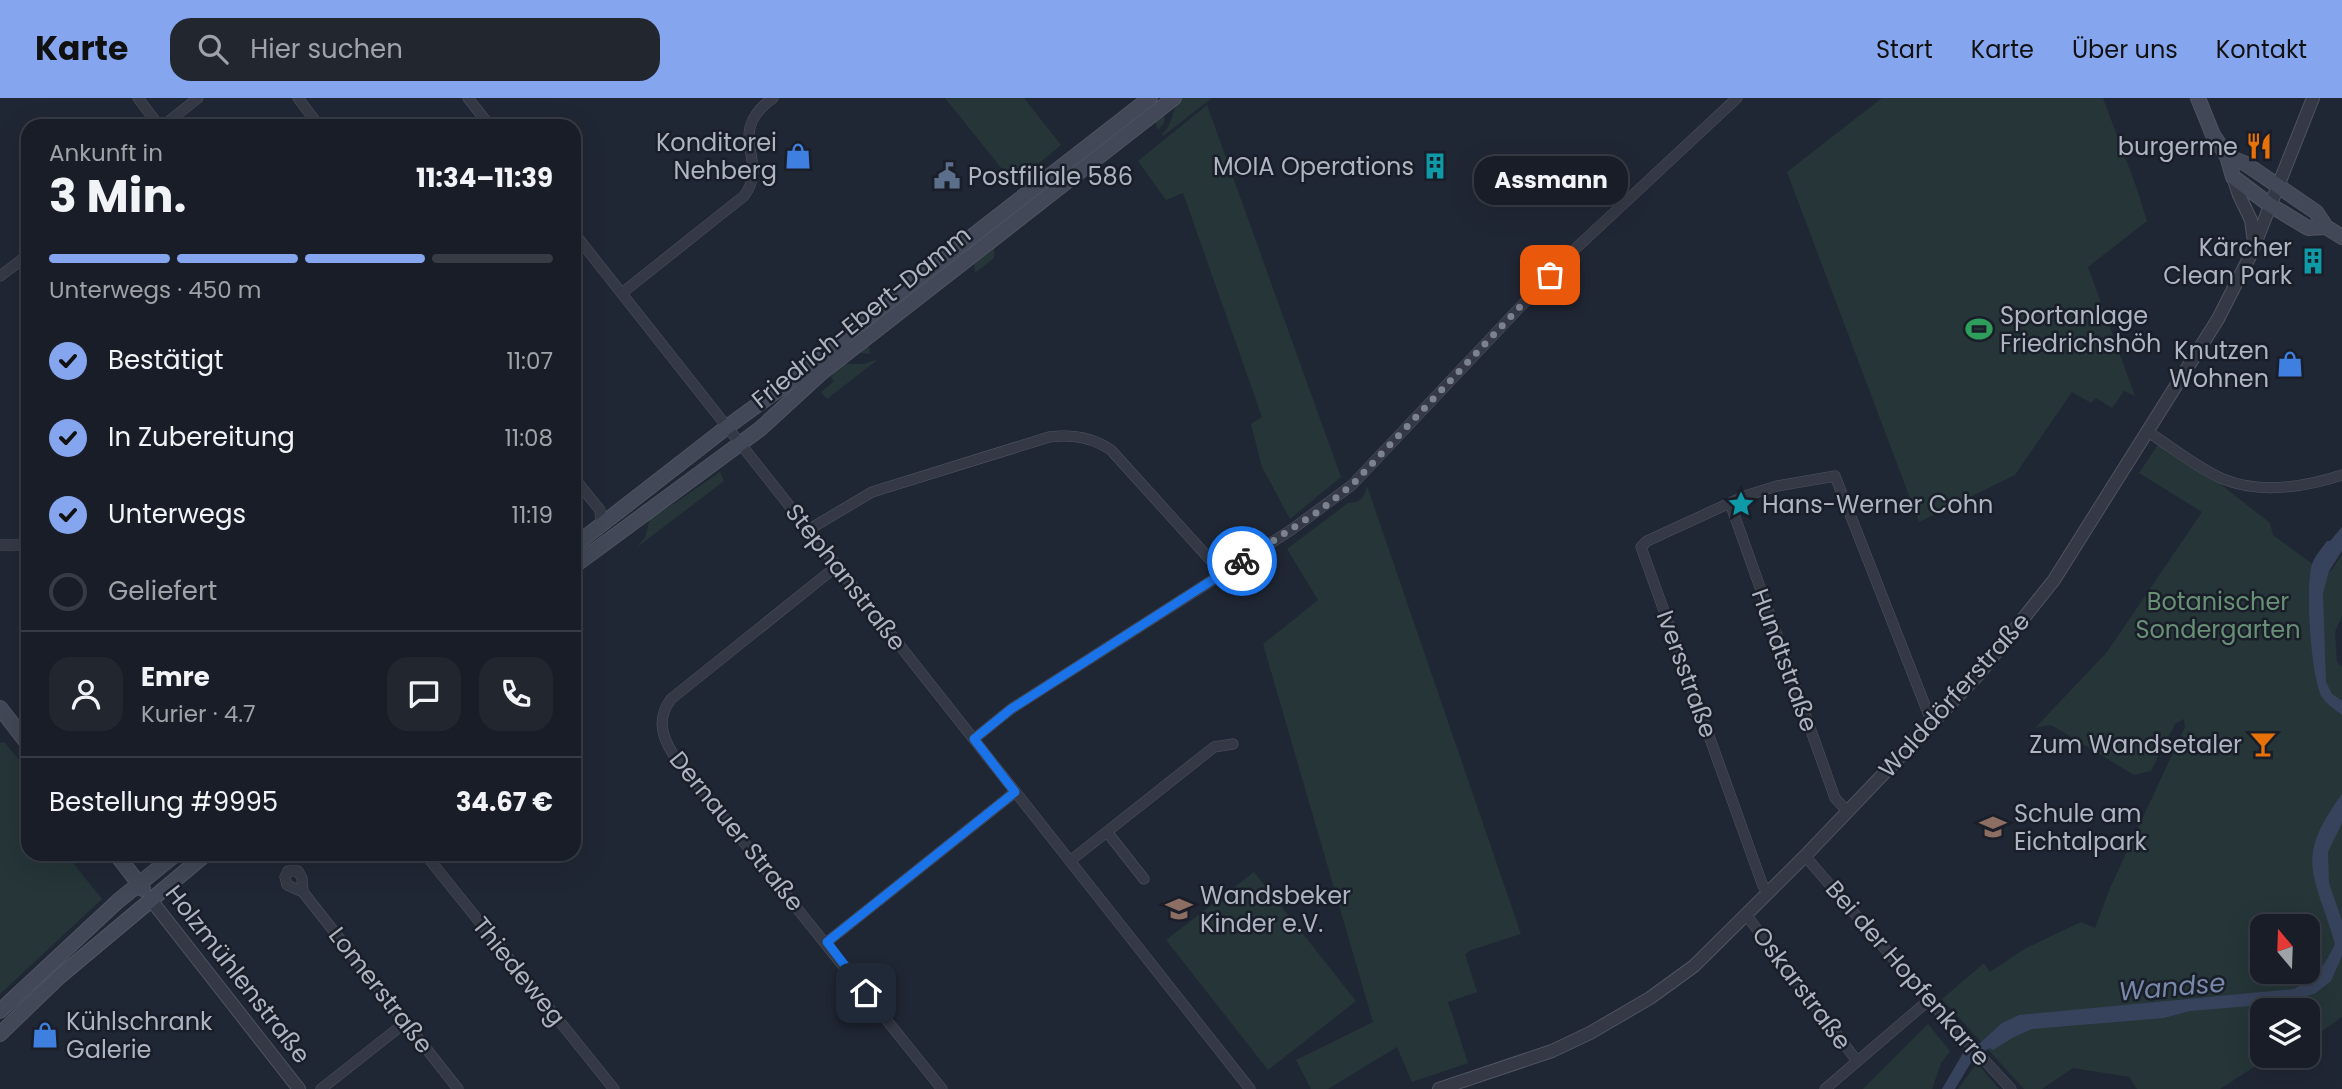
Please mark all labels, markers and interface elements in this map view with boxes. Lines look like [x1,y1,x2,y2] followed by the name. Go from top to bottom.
[170,18,660,81] search box
[35,25,128,72] text: Karte
[194,30,232,68] icon: search
[250,31,403,67] text: Hier suchen
[1876,33,1933,66] text: Start
[1971,33,2034,66] text: Karte
[2072,33,2178,66] text: Über uns
[2216,33,2307,66] text: Kontakt
[656,126,777,187] place label: Konditorei Nehberg
[2118,130,2238,163] place label: burgerme
[2244,131,2274,161] restaurant icon: burgerme
[49,137,163,169] text: Ankunft in
[783,141,813,171] shop icon: Konditorei Nehberg
[1213,150,1414,183] place label: MOIA Operations
[1420,151,1450,181] building icon: MOIA Operations
[1473,156,1627,205] callout: Assmann
[416,160,553,196] text: 11:34–11:39
[968,160,1133,193] place label: Postfiliale 586
[932,161,962,191] public building icon: Postfiliale 586
[49,164,186,228] text: 3 Min.
[1494,164,1608,196] text: Assmann
[745,218,977,416] street label: Friedrich-Ebert-Damm
[2163,231,2293,292] place label: Kärcher Clean Park
[1520,245,1580,305] pin
[2298,246,2328,276] building icon: Kärcher Clean Park
[1531,256,1569,294] icon: bag
[49,274,261,306] text: Unterwegs · 450 m
[2000,299,2161,360] place label: Sportanlage Friedrichshöh
[1964,314,1994,344] sports icon: Sportanlage Friedrichshöh
[2169,334,2269,395] place label: Knutzen Wohnen
[49,342,87,380] icon: check
[108,342,224,378] text: Bestätigt
[506,345,553,377] text: 11:07
[2275,349,2305,379] shop icon: Knutzen Wohnen
[49,419,87,457] icon: check
[108,419,295,455] text: In Zubereitung
[504,422,553,454] text: 11:08
[1762,488,1993,521] place label: Hans-Werner Cohn
[1726,489,1756,519] place icon: Hans-Werner Cohn
[49,496,87,534] icon: check
[108,496,246,532] text: Unterwegs
[778,496,914,658] street label: Stephanstraße
[512,499,553,531] text: 11:19
[1207,526,1277,596] courier
[1223,542,1261,580] icon: bike
[108,573,217,609] text: Geliefert
[1744,584,1826,736] street label: Hundtstraße
[2135,585,2301,646] park label: Botanischer Sondergarten
[1871,605,2037,785] street label: Walddörferstraße
[1649,606,1725,742] street label: Iversstraße
[49,657,123,731] button: person
[387,657,461,731] button: chat
[479,657,553,731] button: phone
[141,659,210,695] text: Emre
[141,698,256,730] text: Kurier · 4.7
[2029,728,2242,761] place label: Zum Wandsetaler
[2248,729,2278,759] bar icon: Zum Wandsetaler
[662,744,812,918] street label: Dernauer Straße
[49,784,278,820] text: Bestellung #9995
[456,784,553,820] text: 34.67 €
[2014,797,2147,858] place label: Schule am Eichtalpark
[1978,812,2008,842] school or university icon: Schule am Eichtalpark
[1818,873,1998,1073] street label: Bei der Hopfenkarre
[158,878,318,1070] street label: Holzmühlenstraße
[1200,879,1351,940] place label: Wandsbeker Kinder e.V.
[1164,894,1194,924] school or university icon: Wandsbeker Kinder e.V.
[465,910,573,1032] street label: Thiedeweg
[2250,914,2320,984] north arrow
[2250,914,2320,1068] map controls
[321,920,441,1060] street label: Lomerstraße
[1745,920,1859,1056] street label: Oskarstraße
[836,963,896,1023] pin
[2117,964,2227,1010] water label: Wandse
[847,974,885,1012] icon: home
[2250,998,2320,1068] button: layers
[66,1005,213,1066] place label: Kühlschrank Galerie
[30,1020,60,1050] shop icon: Kühlschrank Galerie

